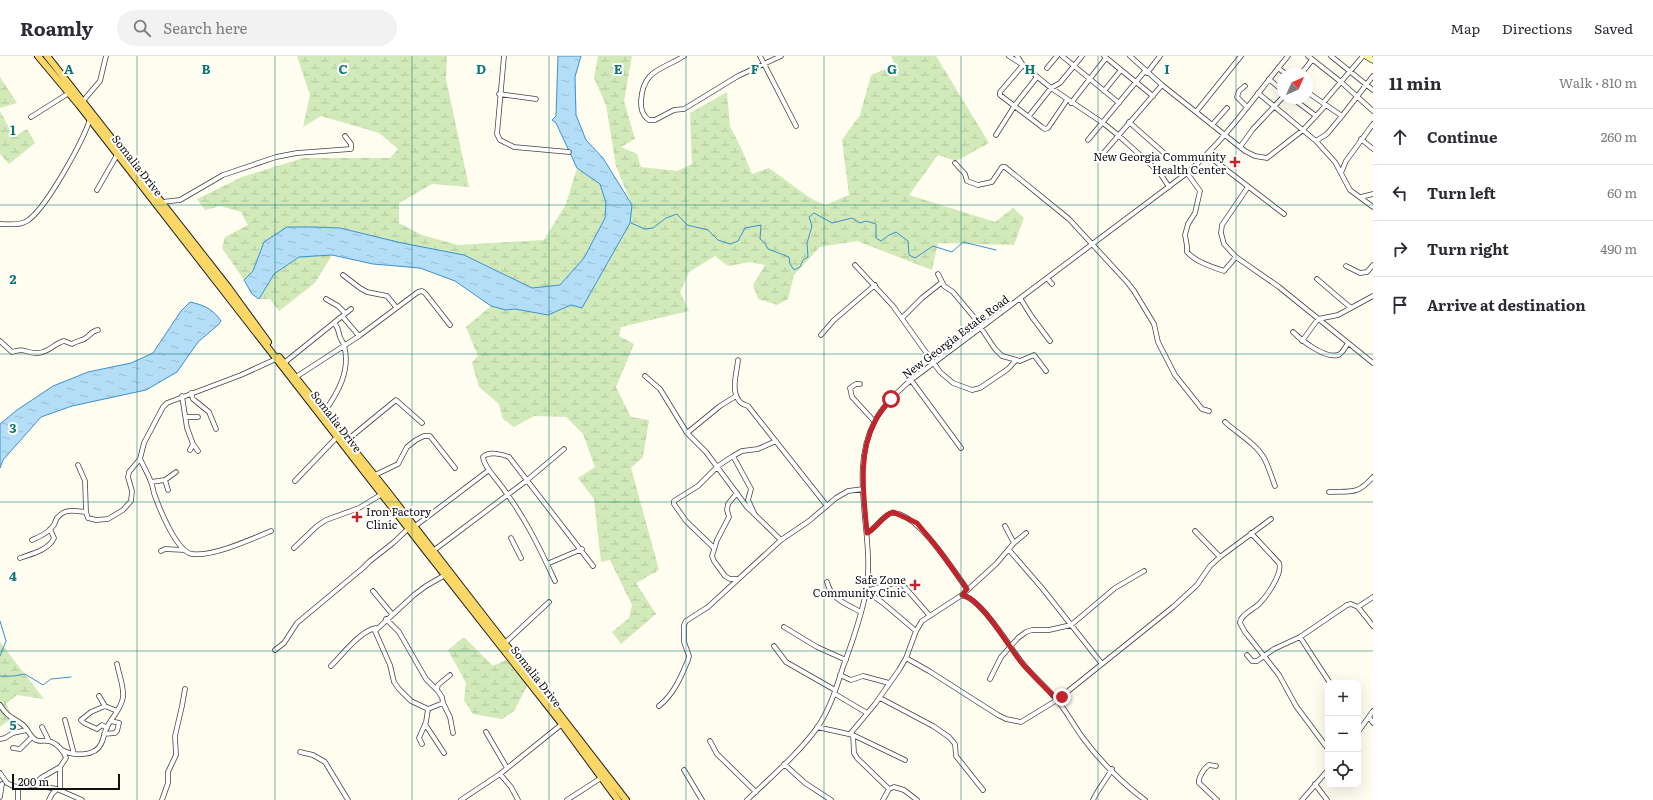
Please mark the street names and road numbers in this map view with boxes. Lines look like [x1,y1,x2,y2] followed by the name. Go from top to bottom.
[109,131,167,199] street label: Somalia Drive
[898,290,1012,382] street label: New Georgia Estate Road
[308,387,366,455] street label: Somalia Drive
[508,642,566,710] street label: Somalia Drive

